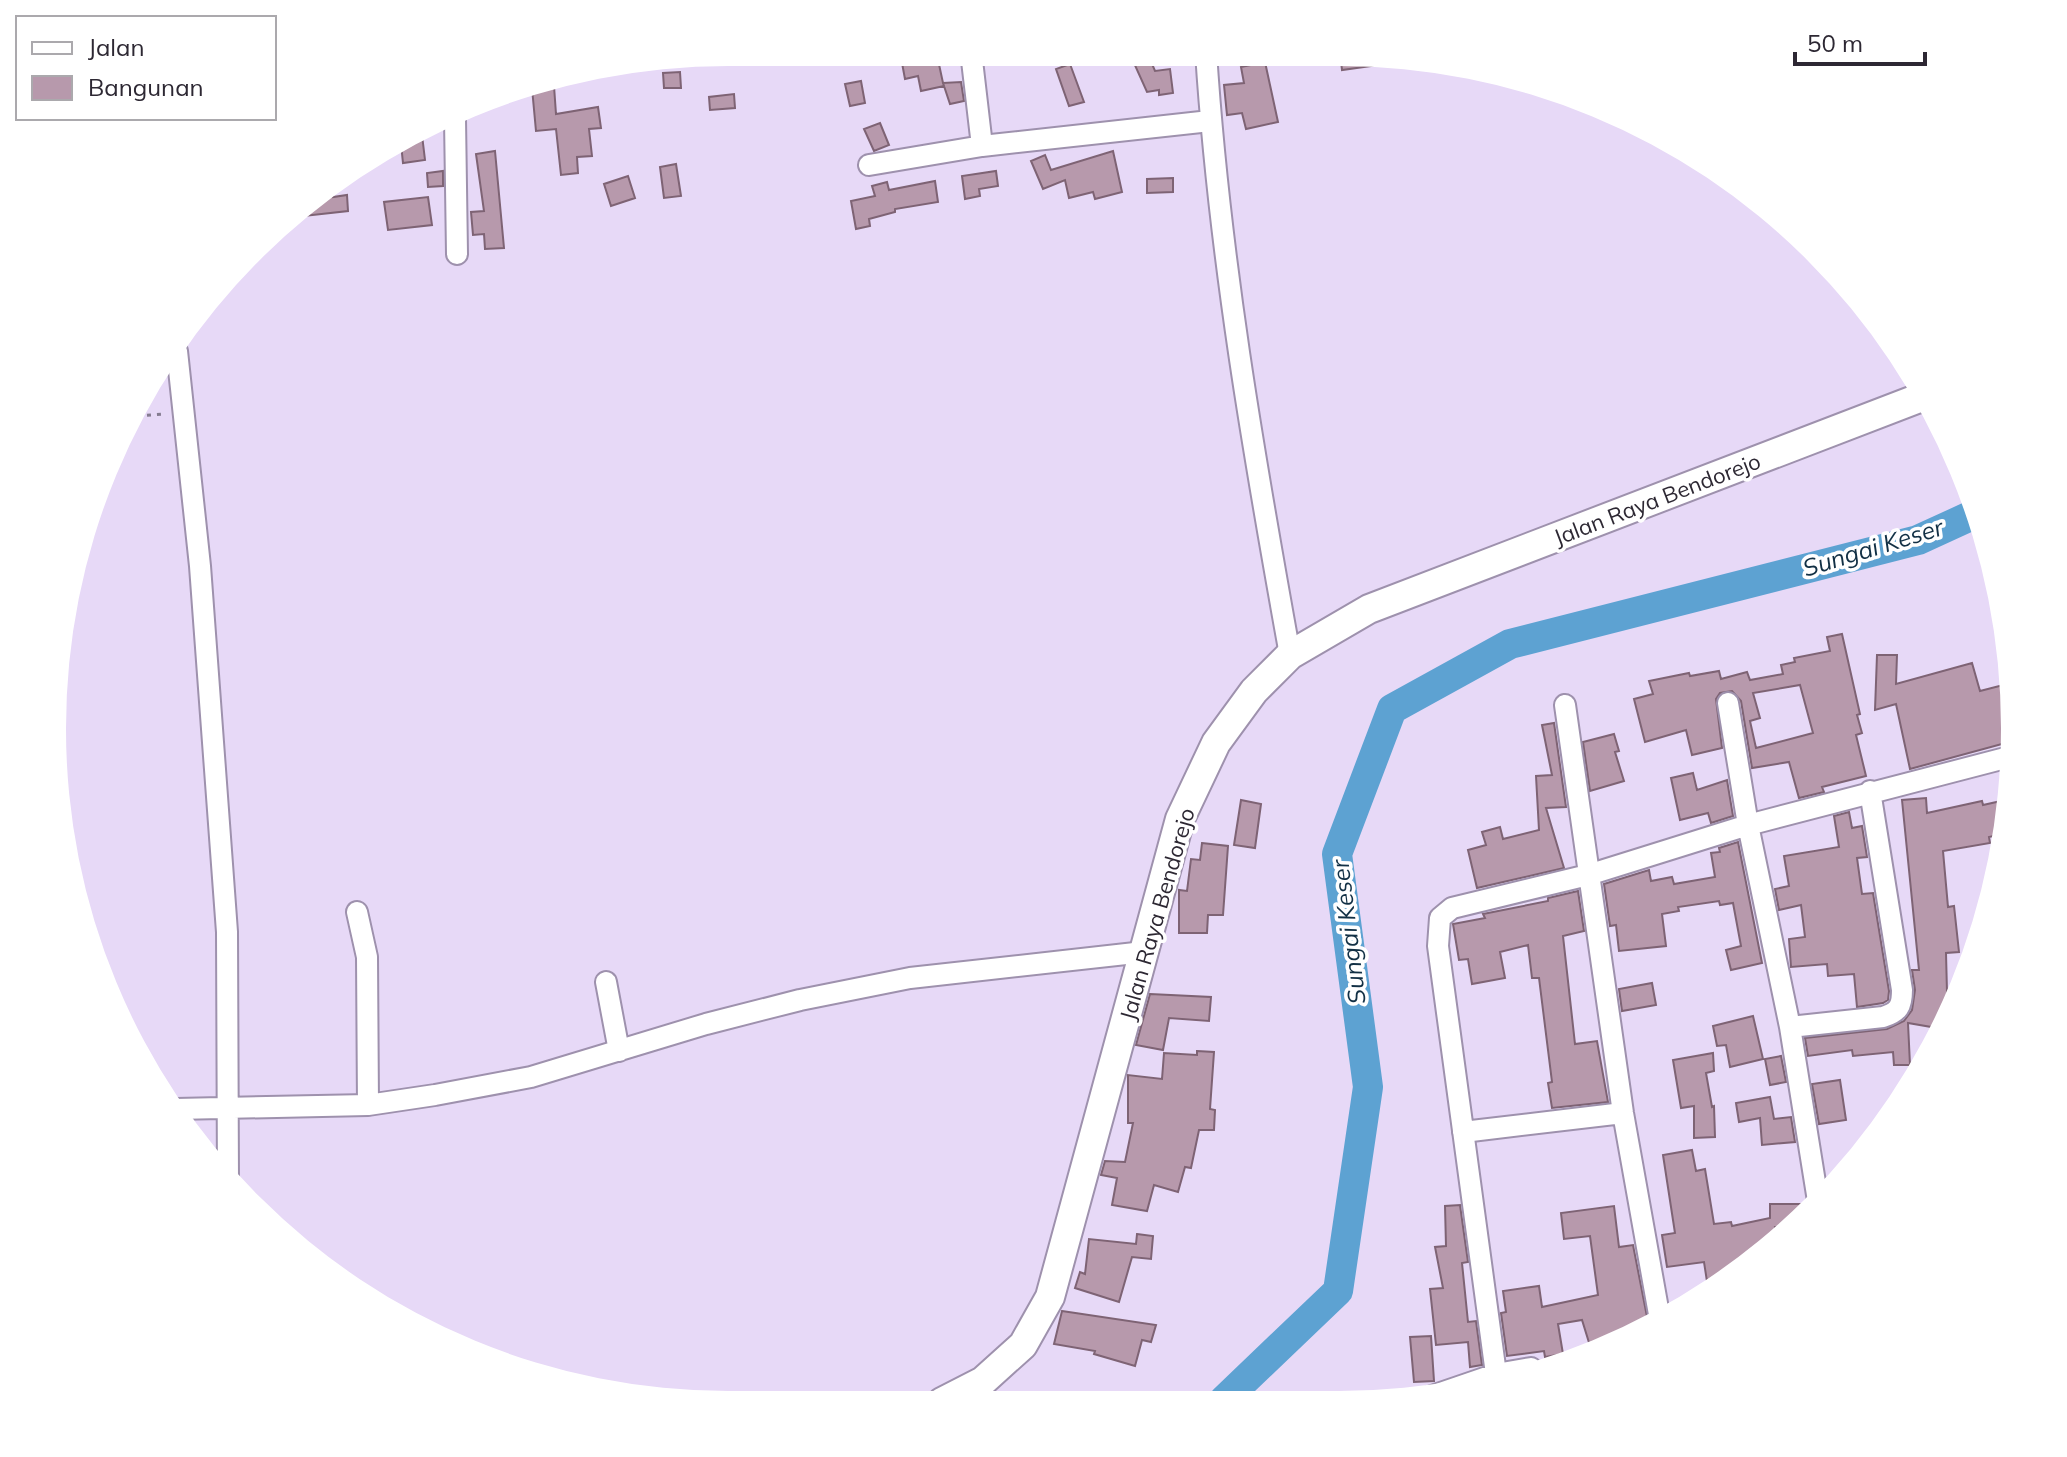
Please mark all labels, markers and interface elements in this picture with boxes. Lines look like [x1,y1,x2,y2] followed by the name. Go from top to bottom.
[16,16,276,120] legend
[1795,16,1925,66] scale bar
[1807,28,1863,58] text: 50 m
[88,32,144,62] text: Jalan
[88,72,204,102] text: Bangunan
[1550,447,1764,551] street label: Jalan Raya Bendorejo
[1799,511,1948,583] water label: Sungai Keser
[1113,805,1201,1023] street label: Jalan Raya Bendorejo
[1324,857,1372,1006] water label: Sungai Keser

